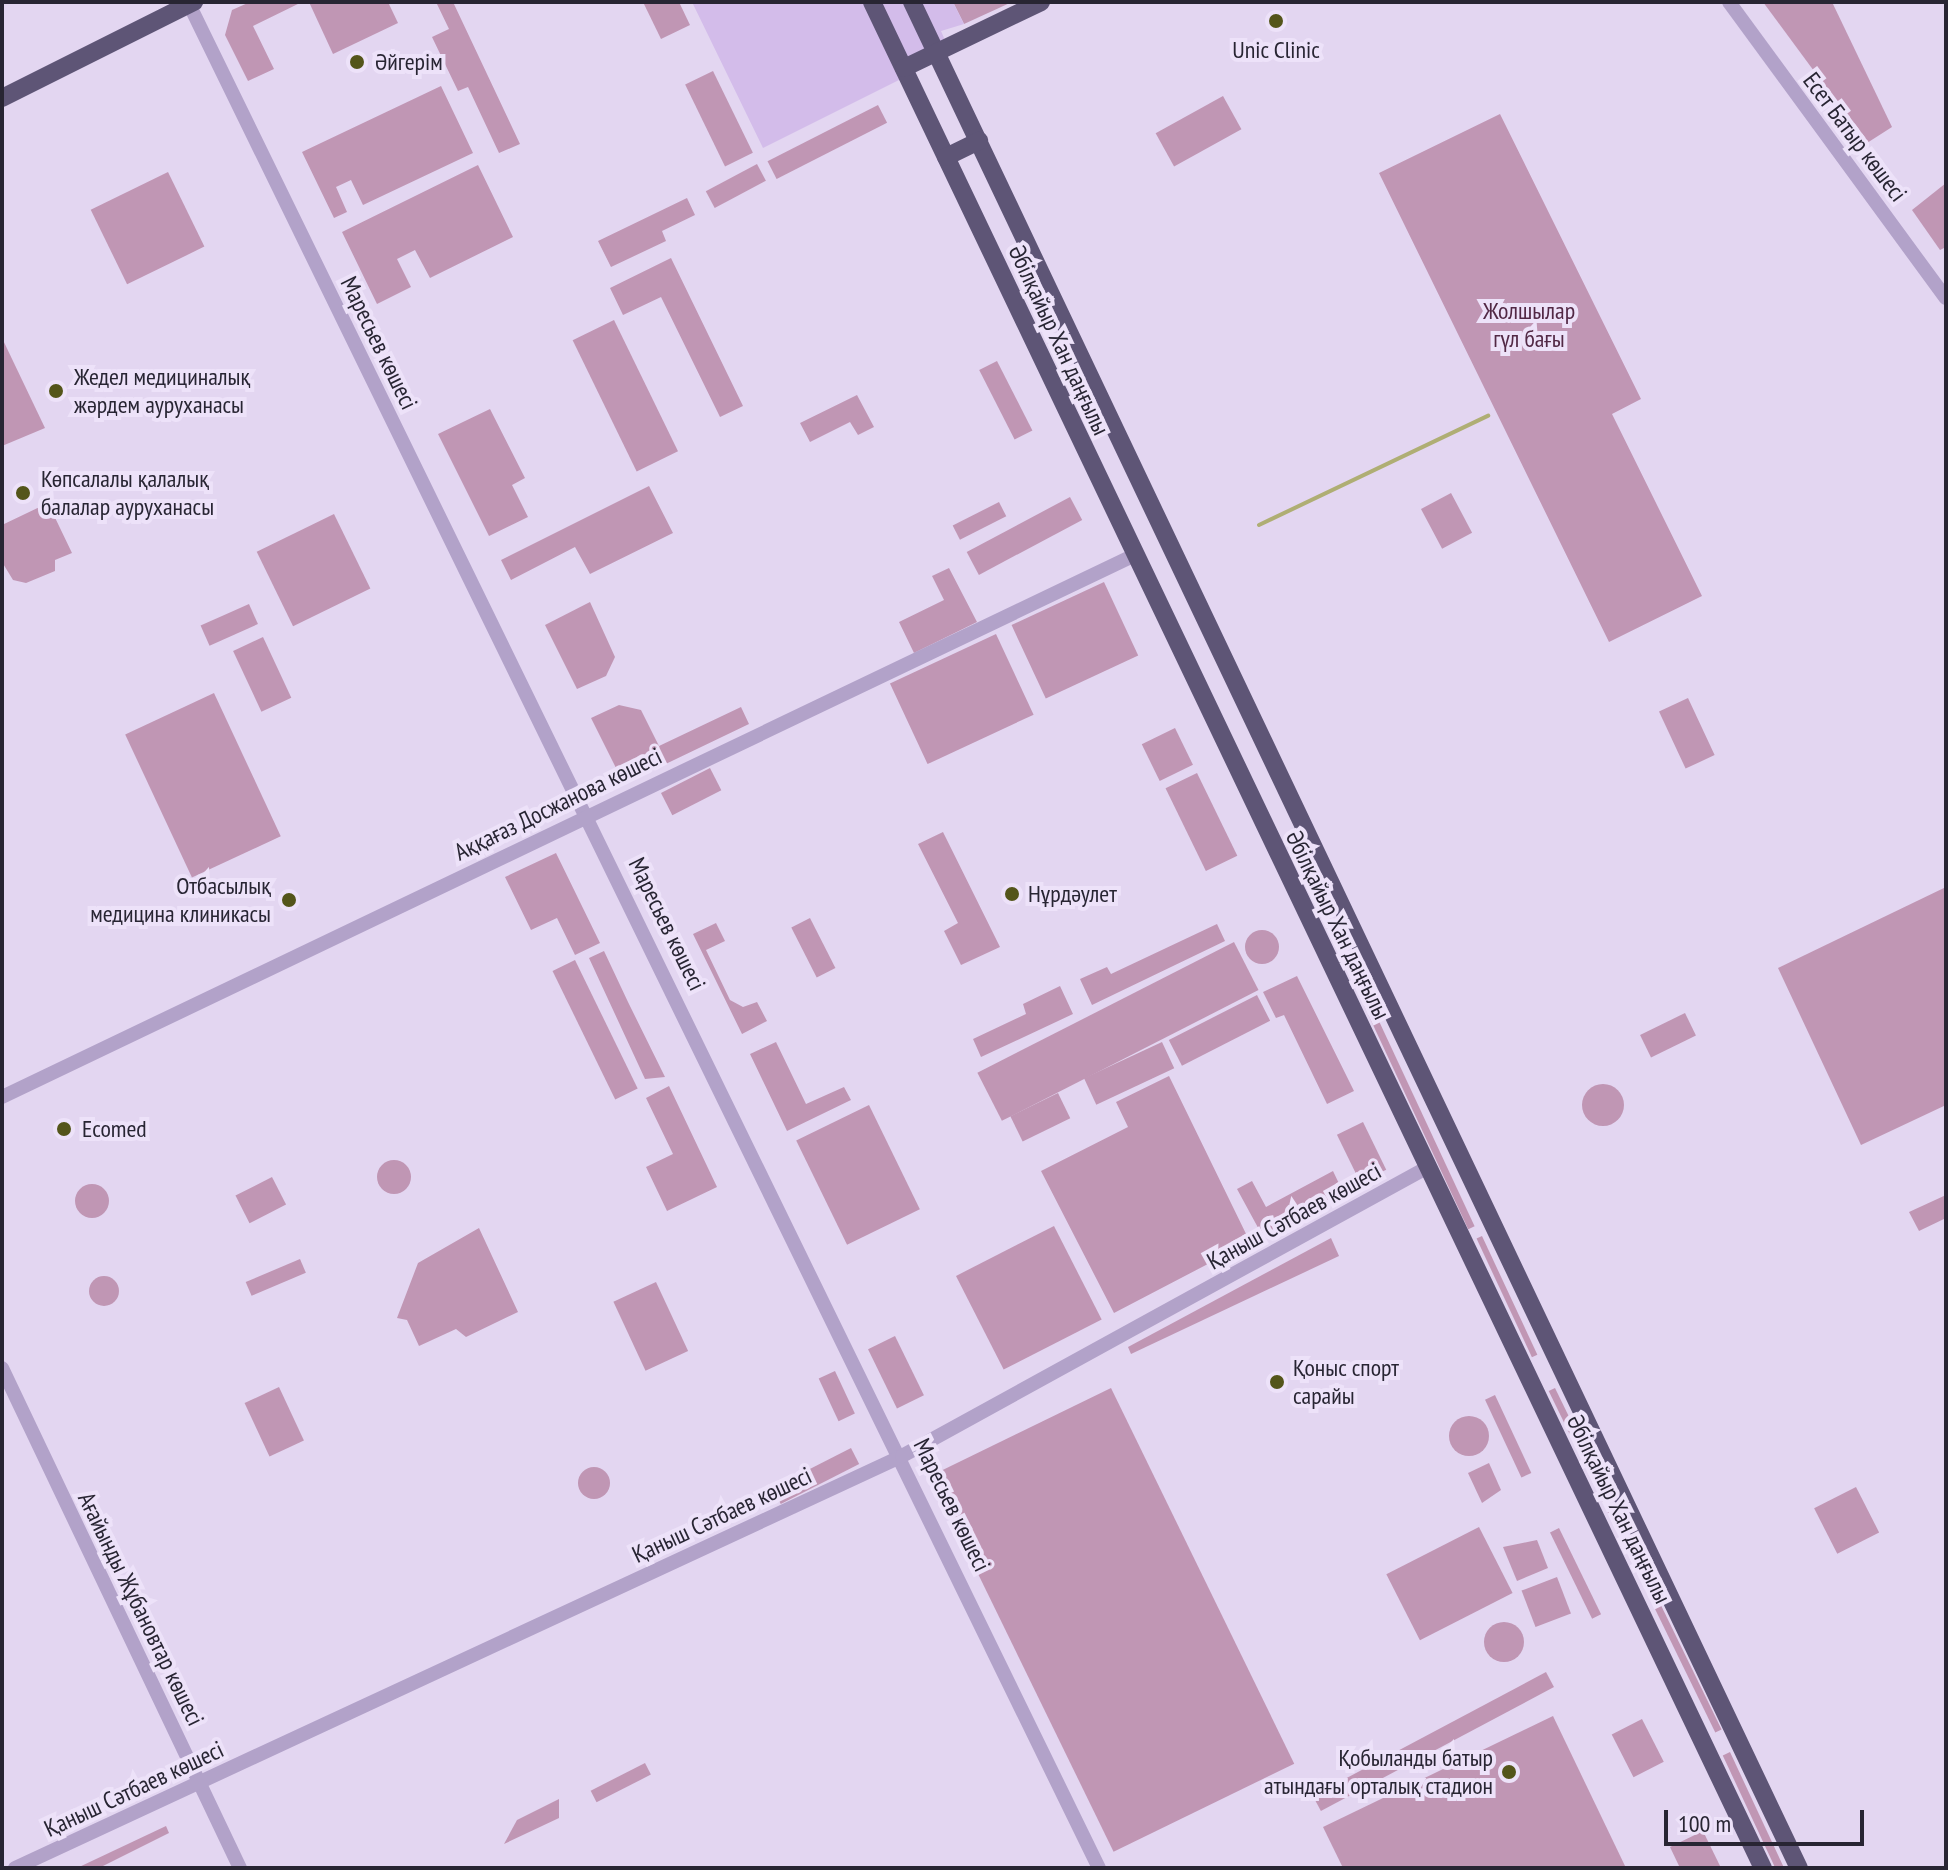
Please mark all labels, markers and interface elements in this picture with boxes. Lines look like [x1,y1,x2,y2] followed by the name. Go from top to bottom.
[1265,10,1287,32] marker: Unic Clinic
[1232,36,1320,64] place label: Unic Clinic
[375,48,443,76] place label: Әйгерім
[346,51,368,73] marker: Әйгерім
[1797,67,1913,207] street label: Есет Батыр көшесі
[1002,240,1116,440] street label: Әбілқайыр Хан даңғылы
[334,272,424,414] street label: Маресьев көшесі
[1483,297,1575,353] park label: Жолшылар гүл бағы
[74,363,250,419] place label: Жедел медициналық жәрдем ауруханасы
[45,380,67,402] marker: Жедел медициналық жәрдем ауруханасы
[41,465,214,521] place label: Көпсалалы қалалық балалар ауруханасы
[12,482,34,504] marker: Көпсалалы қалалық балалар ауруханасы
[449,741,667,867] street label: Аққағаз Досжанова көшесі
[1280,826,1396,1024] street label: Әбілқайыр Хан даңғылы
[622,853,712,995] street label: Маресьев көшесі
[90,872,271,928] place label: Отбасылық медицина клиникасы
[1028,880,1117,908] place label: Нұрдәулет
[1003,885,1021,903] marker: Нұрдәулет
[278,889,300,911] marker: Отбасылық медицина клиникасы
[82,1115,147,1143] place label: Ecomed
[53,1118,75,1140] marker: Ecomed
[1202,1156,1386,1276] street label: Қаныш Сәтбаев көшесі
[1293,1354,1399,1410] place label: Қоныс спорт сарайы
[1268,1373,1286,1391] marker: Қоныс спорт сарайы
[1561,1410,1677,1608] street label: Әбілқайыр Хан даңғылы
[907,1434,997,1576] street label: Маресьев көшесі
[628,1461,816,1569] street label: Қаныш Сәтбаев көшесі
[72,1488,210,1730] street label: Ағайынды Жұбановтар көшесі
[40,1735,228,1843] street label: Қаныш Сәтбаев көшесі
[1264,1744,1493,1800] place label: Қобыланды батыр атындағы орталық стадион
[1500,1763,1518,1781] marker: Қобыланды батыр атындағы орталық стадион
[1668,1794,1868,1844] scale bar
[1678,1808,1731,1839] text: 100 m

